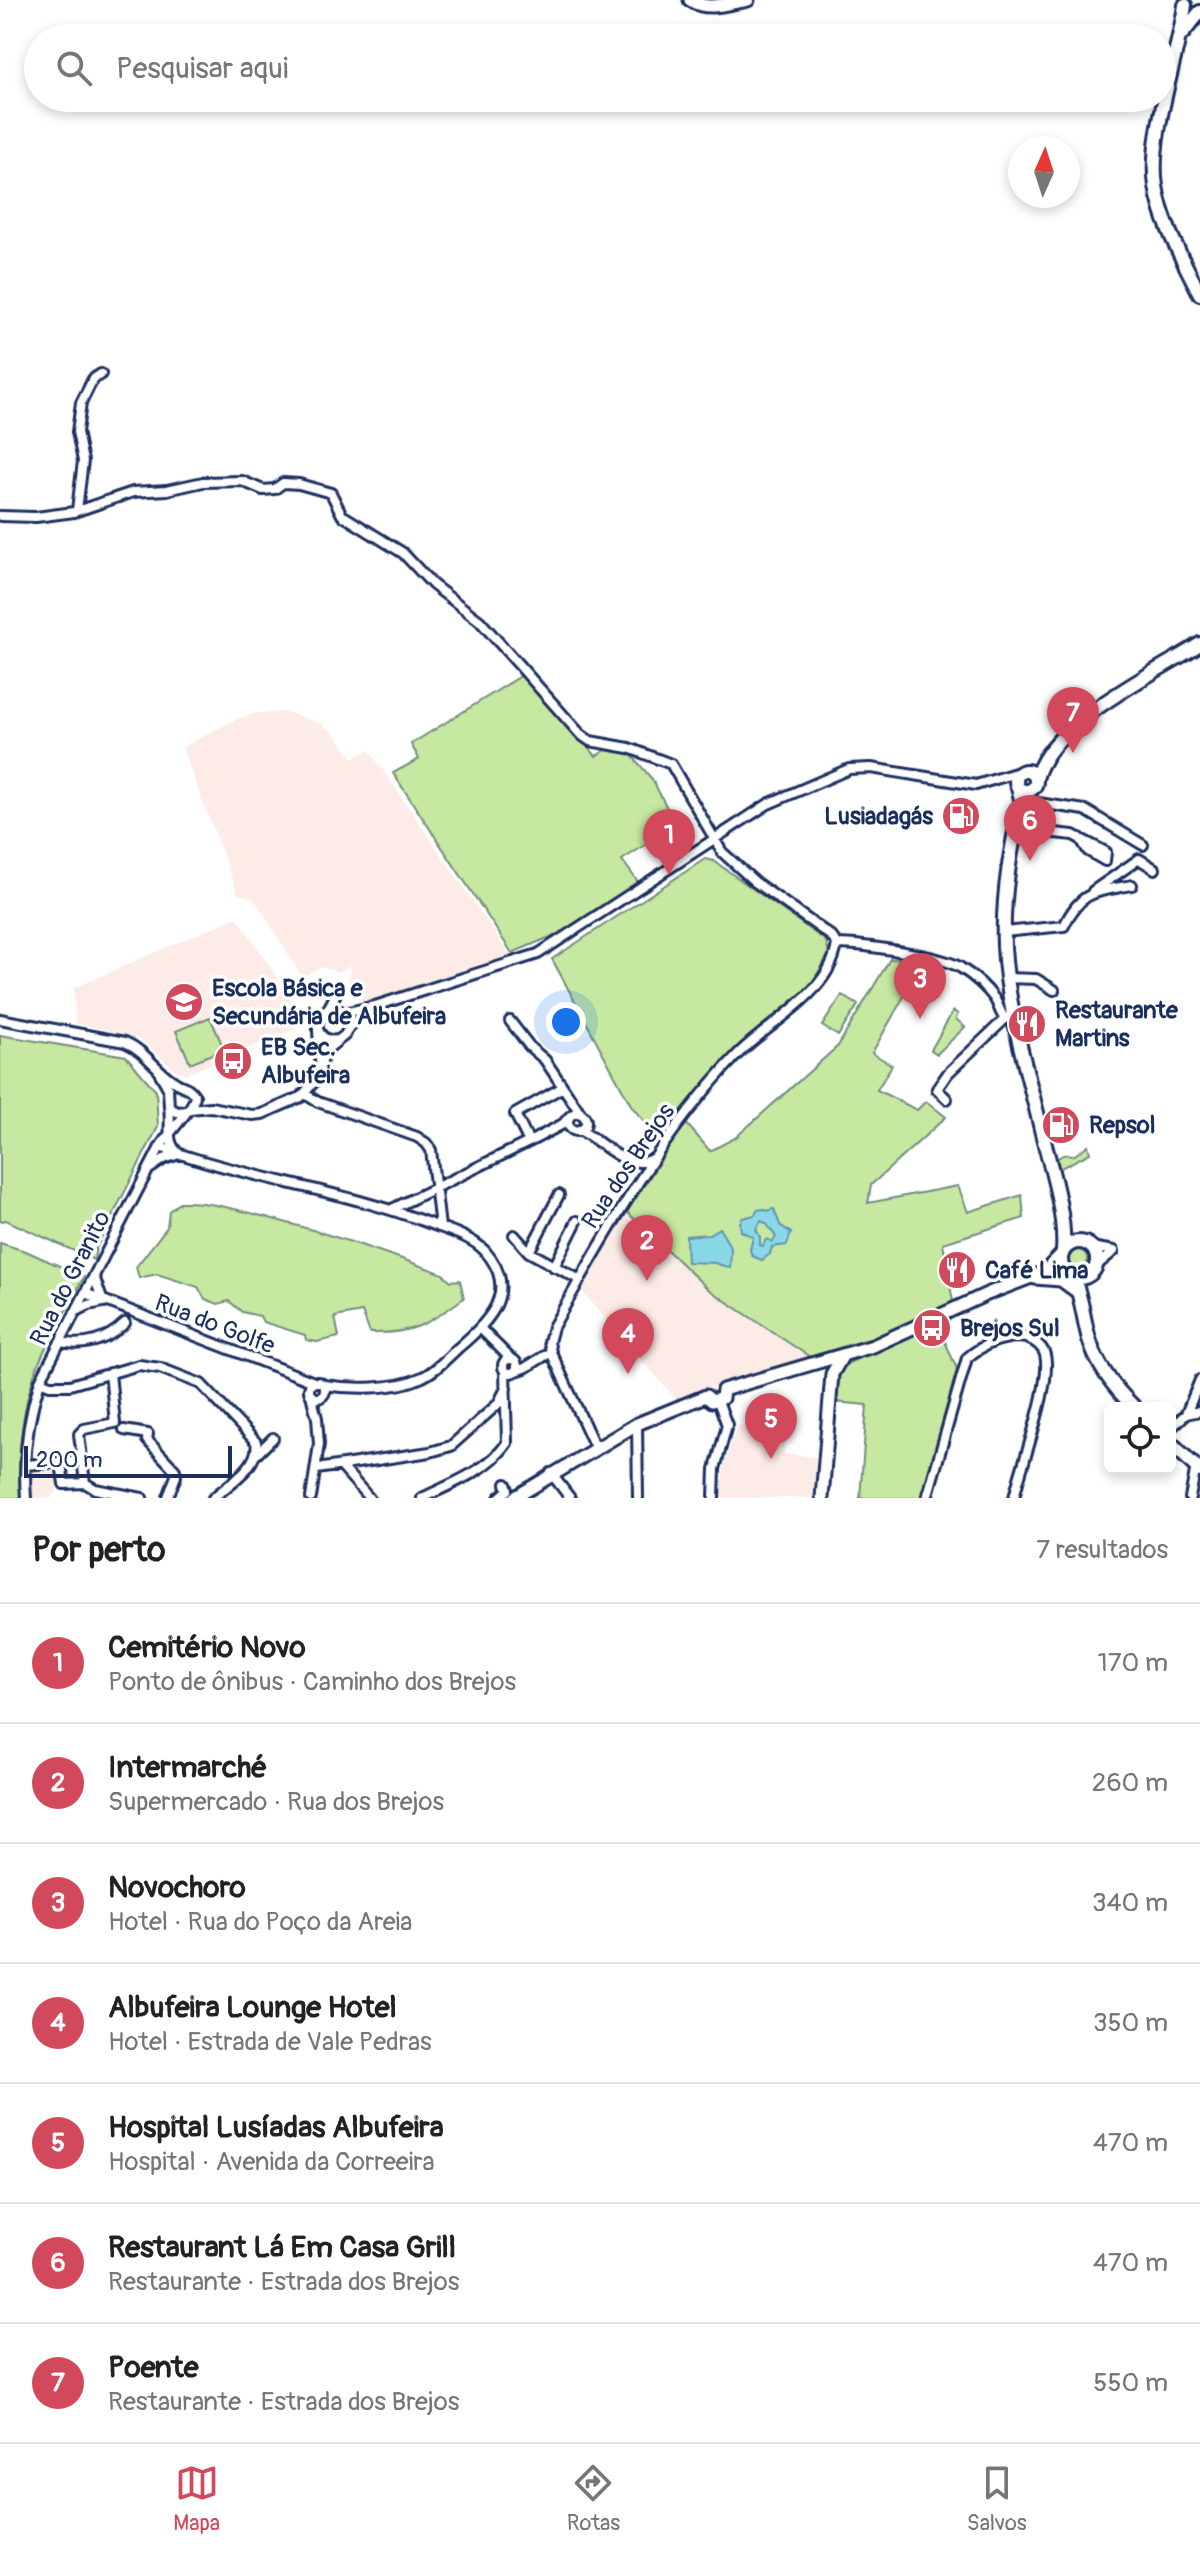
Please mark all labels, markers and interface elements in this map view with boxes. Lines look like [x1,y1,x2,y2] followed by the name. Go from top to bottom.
[24,24,1176,112] search box
[52,46,96,90] icon: search
[116,50,288,87] text: Pesquisar aqui
[1008,136,1080,208] north arrow
[1047,687,1099,753] pin: 7
[940,795,982,837] fuel station icon: Lusiadagás
[1004,795,1056,861] pin: 6
[824,802,933,831] place label: Lusiadagás
[643,809,695,875] pin: 1
[894,953,946,1019] pin: 3
[212,974,446,1031] place label: Escola Básica e Secundária de Albufeira
[163,981,205,1023] school or university icon: Escola Básica e Secundária de Albufeira
[1055,996,1179,1053] place label: Restaurante Martins
[546,1002,586,1042] your location
[1006,1003,1048,1045] restaurant icon: Restaurante Martins
[261,1033,350,1090] place label: EB Sec. Albufeira
[212,1040,254,1082] bus stop icon: EB Sec. Albufeira
[576,1098,681,1235] street label: Rua dos Brejos
[1040,1104,1082,1146] fuel station icon: Repsol
[1089,1111,1155,1140] place label: Repsol
[24,1206,117,1350] street label: Rua do Granito
[621,1215,673,1281] pin: 2
[936,1249,978,1291] restaurant icon: Café Lima
[985,1256,1088,1285] place label: Café Lima
[151,1288,279,1361] street label: Rua do Golfe
[911,1307,953,1349] bus stop icon: Brejos Sul
[602,1308,654,1374] pin: 4
[960,1314,1060,1343] place label: Brejos Sul
[745,1393,797,1459] pin: 5
[1104,1402,1176,1474] map controls
[1104,1402,1176,1474] button: locate
[24,1442,232,1478] scale bar
[36,1446,103,1474] text: 200 m
[32,1529,165,1572] text: Por perto
[1036,1534,1168,1566] text: 7 resultados
[108,1629,306,1666] text: Cemitério Novo
[53,1647,63,1679] text: 1
[1098,1647,1168,1679] text: 170 m
[108,1666,516,1698] text: Ponto de ônibus · Caminho dos Brejos
[108,1749,267,1786] text: Intermarché
[51,1767,65,1799] text: 2
[1092,1767,1168,1799] text: 260 m
[108,1786,444,1818] text: Supermercado · Rua dos Brejos
[108,1869,246,1906] text: Novochoro
[51,1887,65,1919] text: 3
[1092,1887,1168,1919] text: 340 m
[108,1906,412,1938] text: Hotel · Rua do Poço da Areia
[108,1989,397,2026] text: Albufeira Lounge Hotel
[50,2007,66,2039] text: 4
[1093,2007,1168,2039] text: 350 m
[108,2026,432,2058] text: Hotel · Estrada de Vale Pedras
[108,2109,444,2146] text: Hospital Lusíadas Albufeira
[51,2127,65,2159] text: 5
[1093,2127,1168,2159] text: 470 m
[108,2146,435,2178] text: Hospital · Avenida da Correeira
[108,2229,456,2266] text: Restaurant Lá Em Casa Grill
[50,2247,66,2279] text: 6
[1093,2247,1168,2279] text: 470 m
[108,2266,459,2298] text: Restaurante · Estrada dos Brejos
[108,2349,198,2386] text: Poente
[51,2367,65,2399] text: 7
[1093,2367,1168,2399] text: 550 m
[108,2386,459,2418] text: Restaurante · Estrada dos Brejos
[173,2461,220,2537] tab: Mapa
[567,2461,620,2537] tab: Rotas
[967,2461,1027,2537] tab: Salvos

